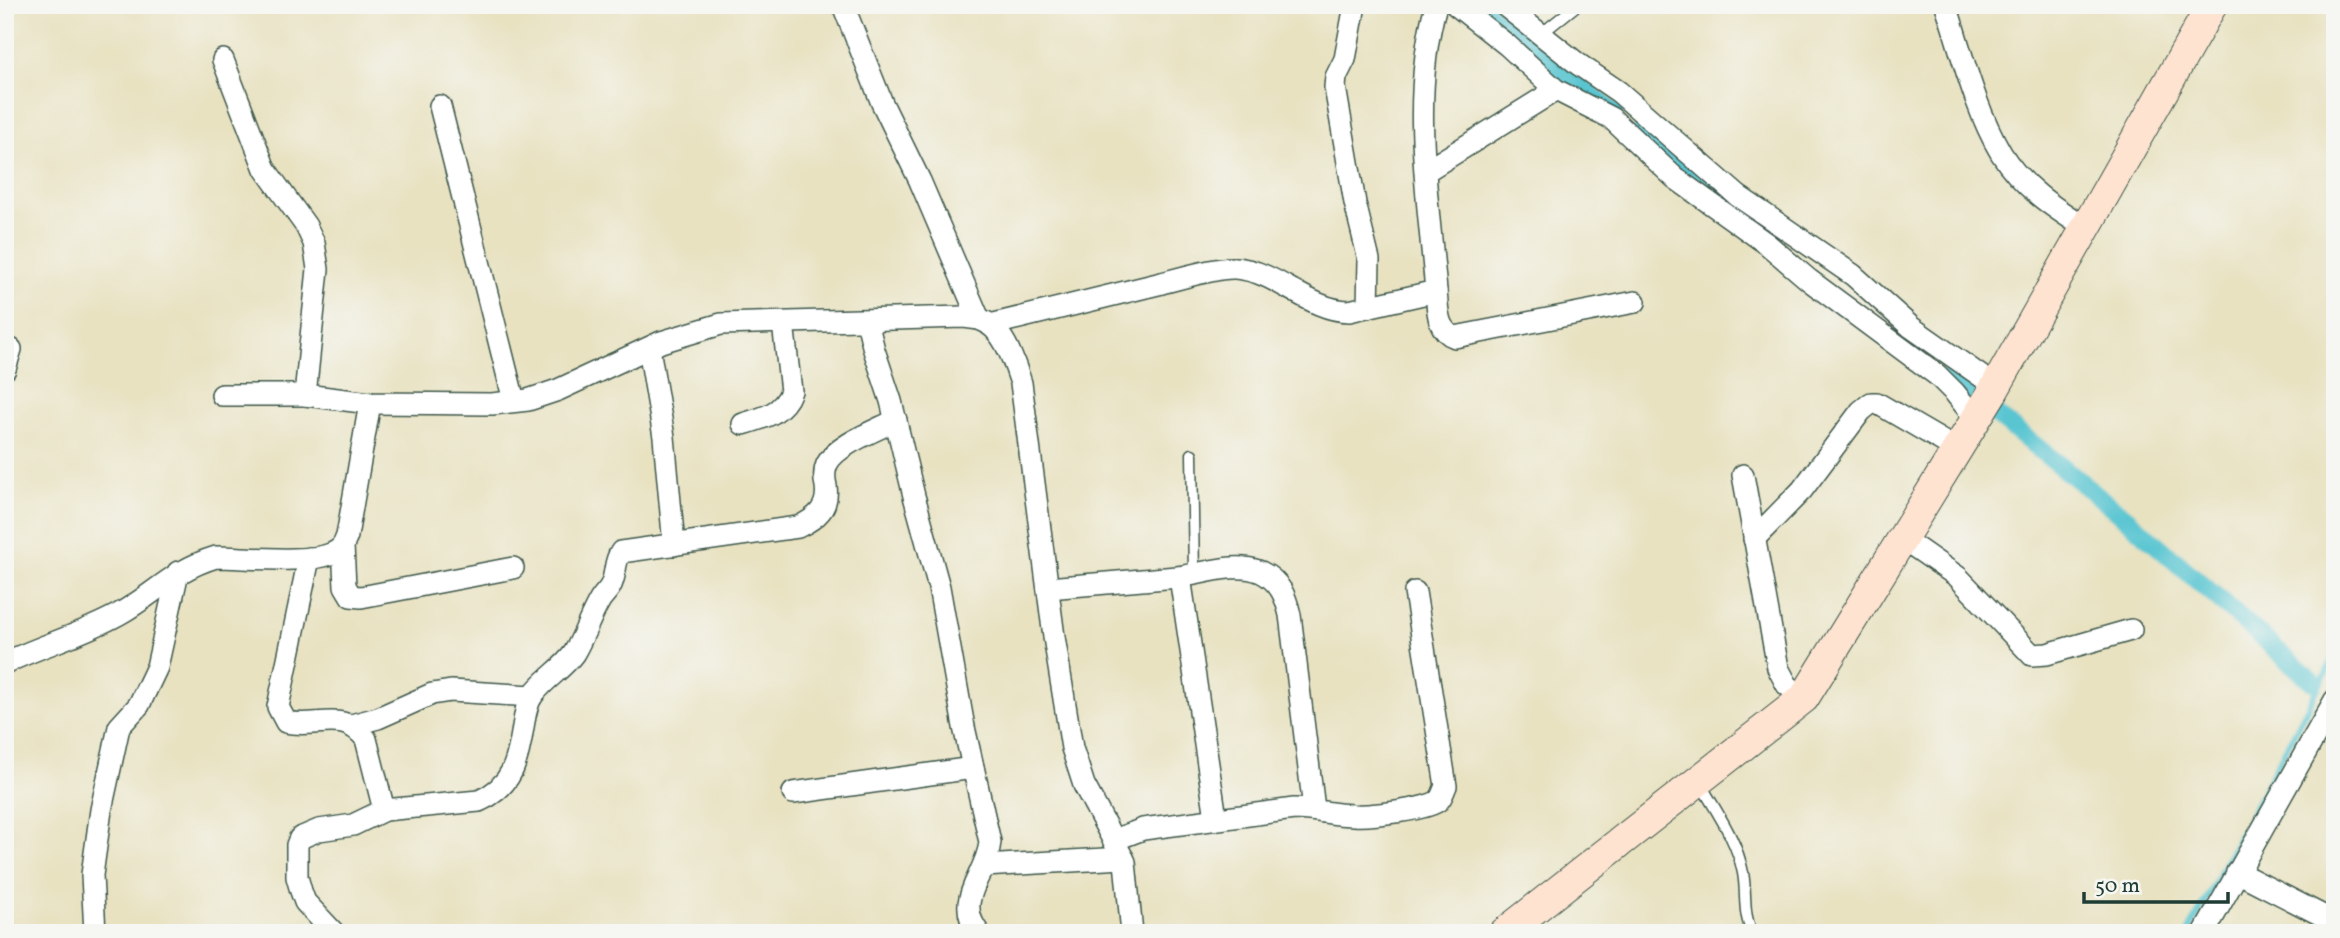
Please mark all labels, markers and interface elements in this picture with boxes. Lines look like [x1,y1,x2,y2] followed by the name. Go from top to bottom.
[2084,861,2228,905] scale bar
[2095,872,2140,901] text: 50 m

